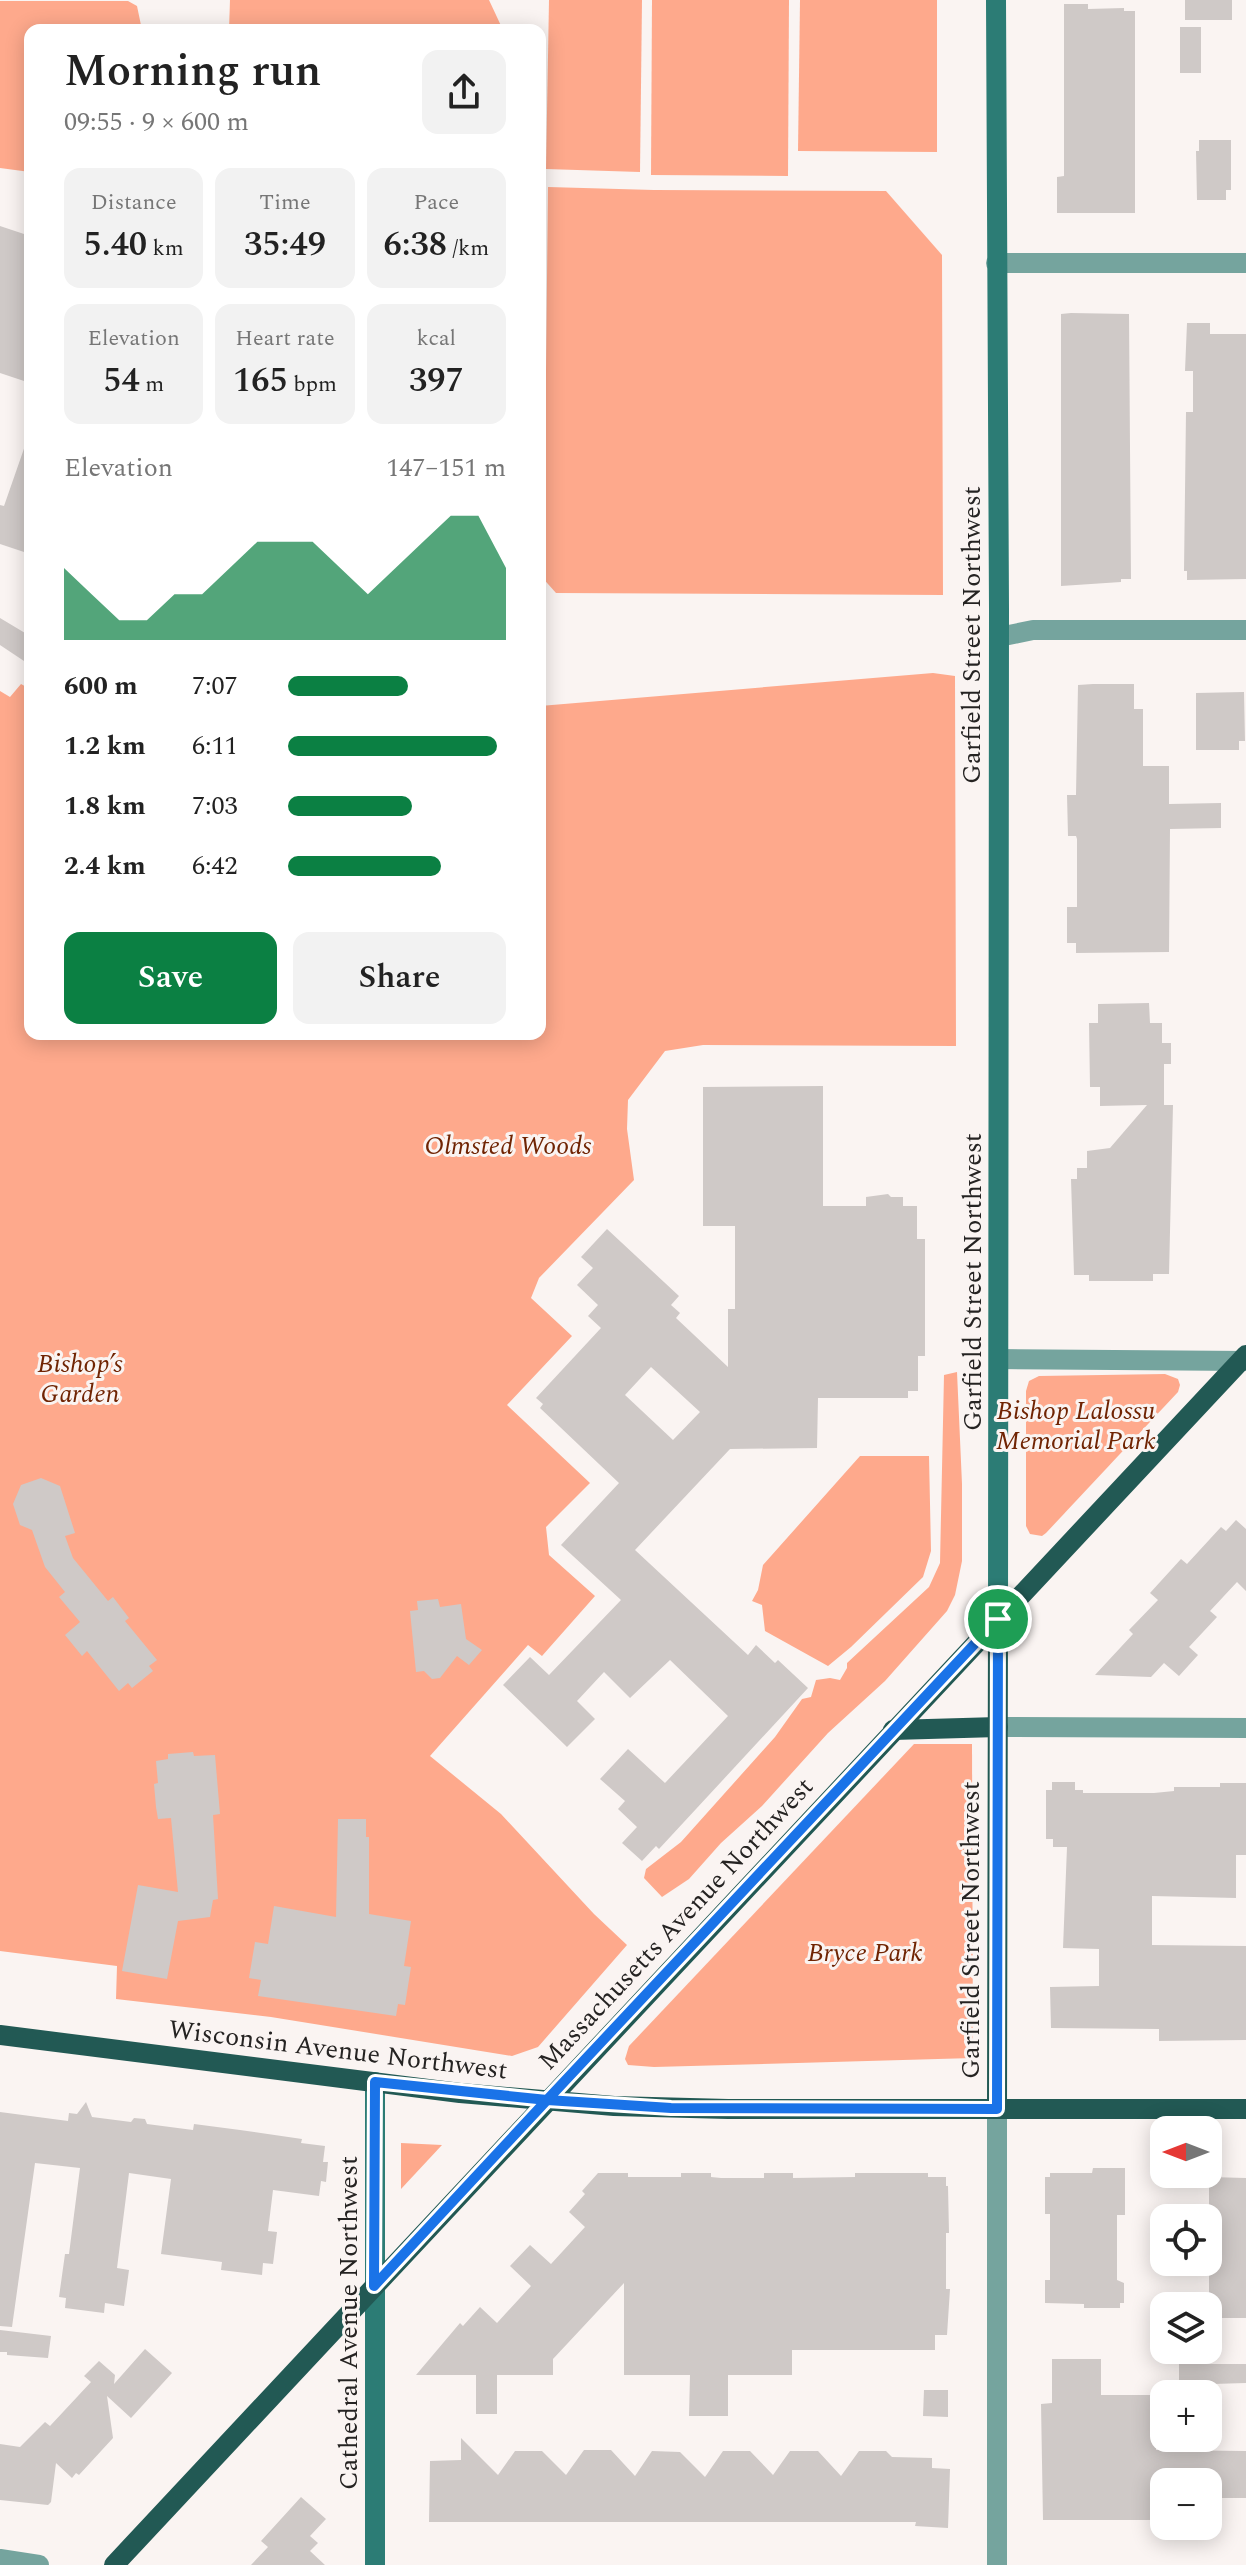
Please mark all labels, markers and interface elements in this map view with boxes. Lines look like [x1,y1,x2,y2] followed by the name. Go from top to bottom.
[64,38,321,105] text: Morning run
[422,50,506,134] button: share
[64,102,249,142] text: 09:55 · 9 × 600 m
[91,186,177,219] text: Distance
[259,186,311,219] text: Time
[414,186,459,219] text: Pace
[84,219,147,271] text: 5.40
[244,219,326,271] text: 35:49
[383,219,447,271] text: 6:38
[147,232,184,265] text: km
[447,232,489,265] text: /km
[88,322,180,355] text: Elevation
[235,322,335,355] text: Heart rate
[417,322,456,355] text: kcal
[103,355,140,407] text: 54
[233,355,288,407] text: 165
[409,355,464,407] text: 397
[140,368,164,401] text: m
[288,368,337,401] text: bpm
[64,448,173,488] text: Elevation
[386,448,506,488] text: 147–151 m
[952,486,992,784] street label: Garfield Street Northwest
[64,666,138,706] text: 600 m
[192,666,238,706] text: 7:07
[64,726,146,766] text: 1.2 km
[192,726,238,766] text: 6:11
[64,786,146,826] text: 1.8 km
[192,786,238,826] text: 7:03
[64,846,146,886] text: 2.4 km
[192,846,238,886] text: 6:42
[64,932,277,1024] button: Save
[293,932,506,1024] button: Share
[425,1126,592,1166] park label: Olmsted Woods
[953,1133,993,1431] street label: Garfield Street Northwest
[37,1344,123,1414] park label: Bishop’s Garden
[996,1391,1156,1461] park label: Bishop Lalossu Memorial Park
[964,1585,1032,1653] pin
[976,1597,1020,1641] icon: arrive
[529,1768,823,2080] street label: Massachusetts Avenue Northwest
[951,1781,991,2079] street label: Garfield Street Northwest
[807,1933,923,1973] park label: Bryce Park
[166,2009,510,2091] street label: Wisconsin Avenue Northwest
[1150,2116,1222,2188] north arrow
[1150,2116,1222,2540] map controls
[329,2156,369,2490] street label: Cathedral Avenue Northwest
[1150,2204,1222,2276] button: locate
[1150,2292,1222,2364] button: layers
[1150,2380,1222,2452] button: +
[1150,2468,1222,2540] button: −

